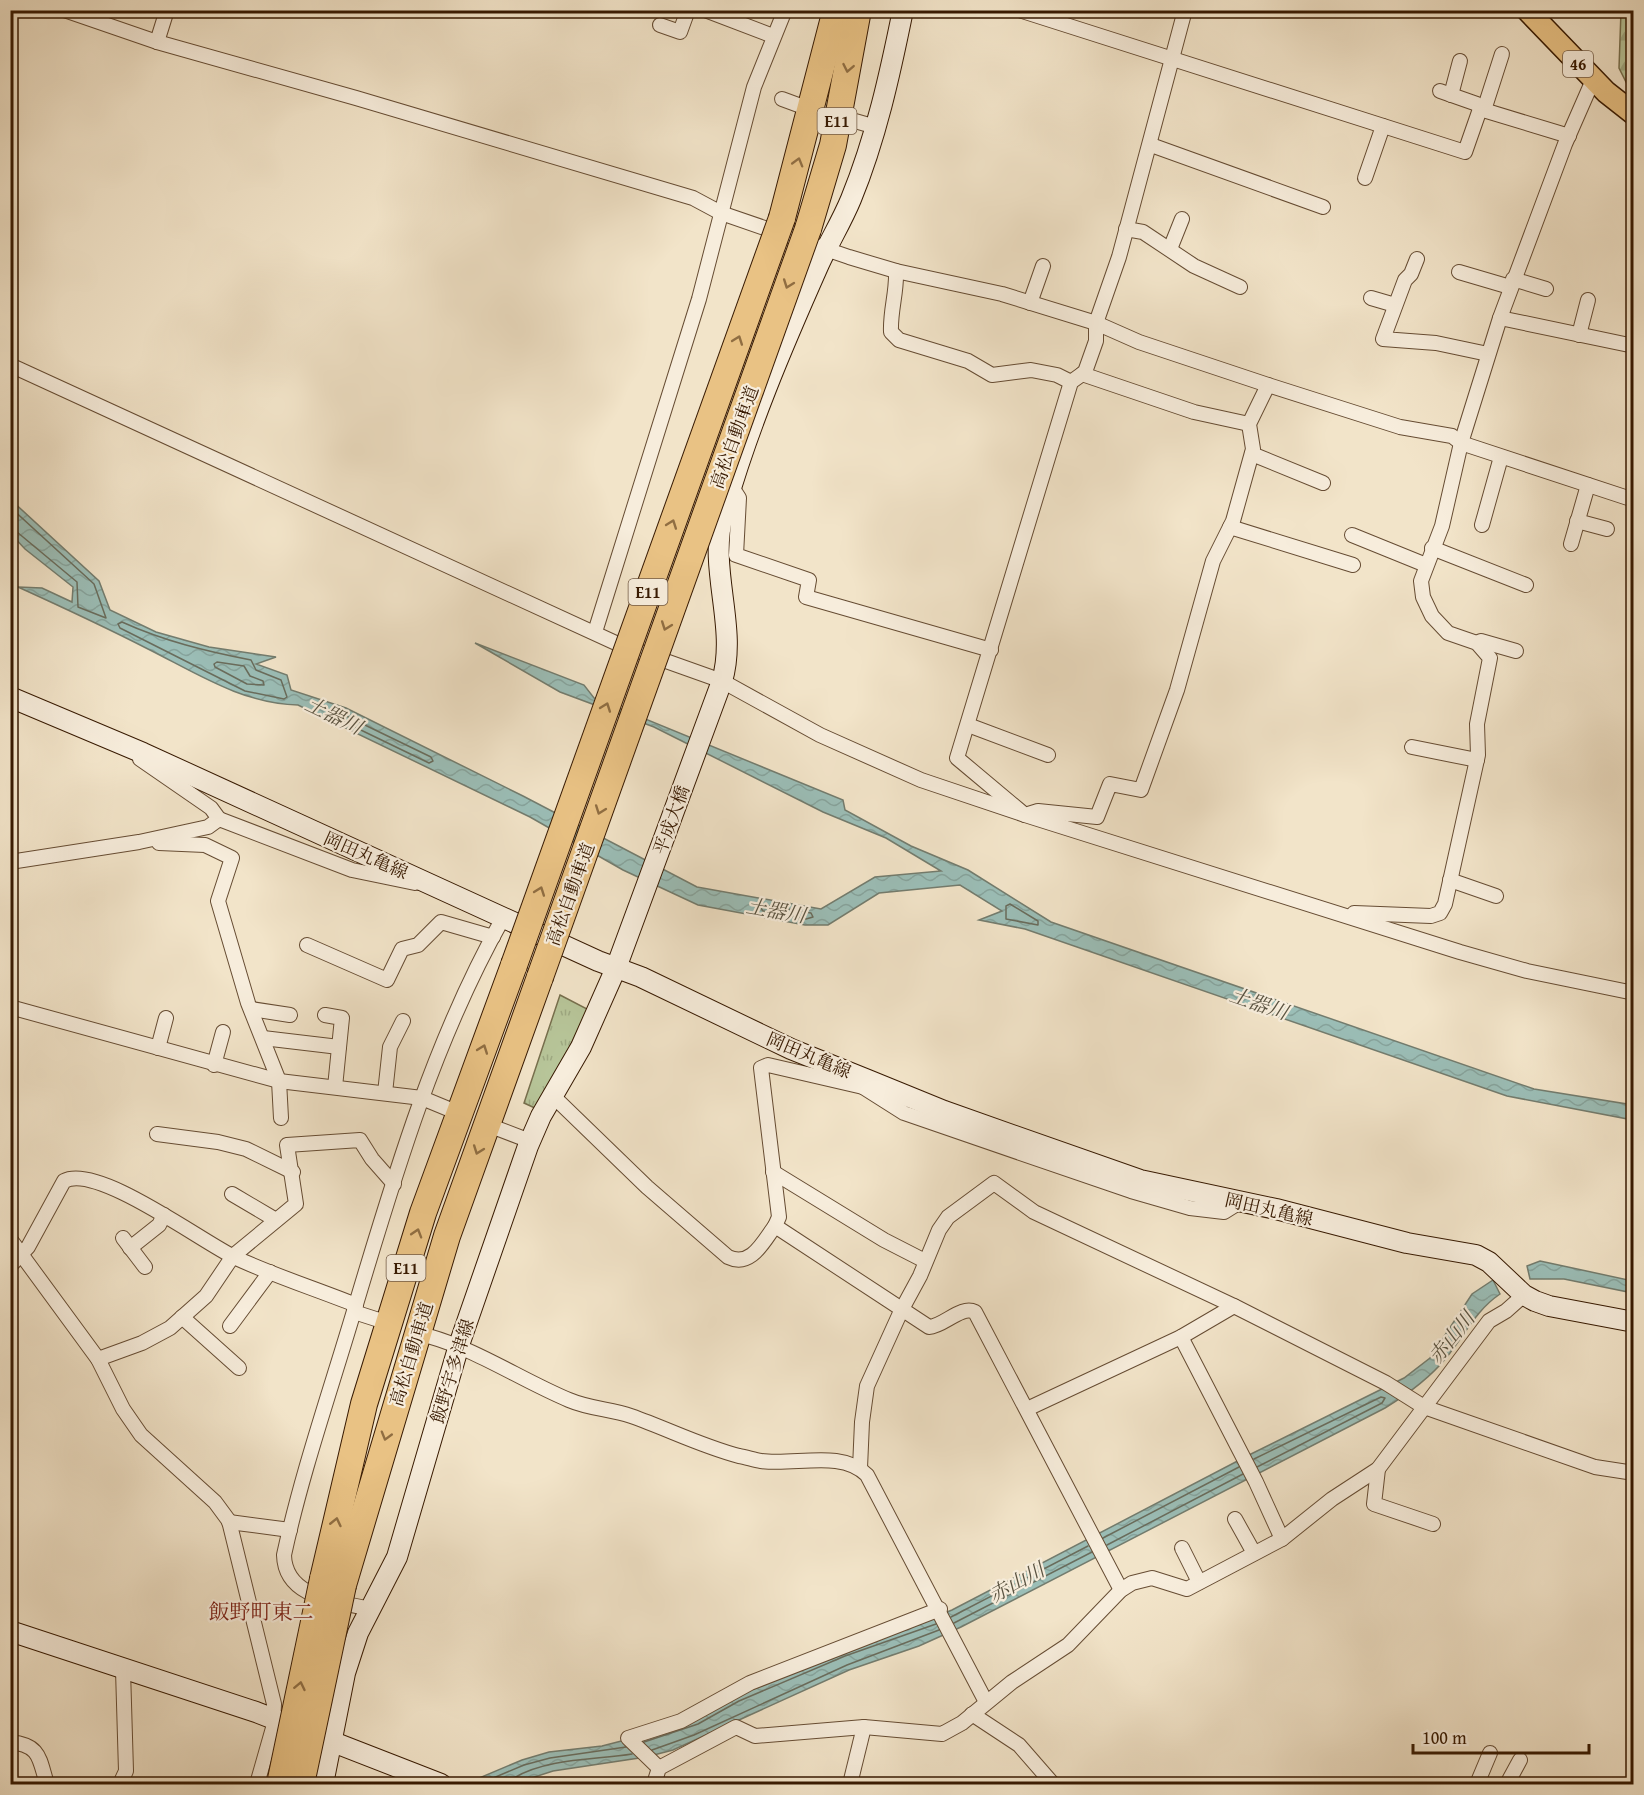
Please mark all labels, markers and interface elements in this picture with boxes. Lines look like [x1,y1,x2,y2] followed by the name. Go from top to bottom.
[1563,51,1593,77] road number: 46
[842,63,855,73] one-way arrow
[818,108,856,134] road number: E11
[791,157,803,168] one-way arrow
[783,279,796,289] one-way arrow
[731,335,744,346] one-way arrow
[703,382,765,492] street label: 高松自動車道
[665,519,678,529] one-way arrow
[628,579,668,605] road number: E11
[660,620,673,631] one-way arrow
[301,689,369,742] water label: 土器川
[599,702,612,713] one-way arrow
[646,782,696,858] street label: 平成大橋
[594,804,607,815] one-way arrow
[319,824,413,886] street label: 岡田丸亀線
[539,839,601,949] street label: 高松自動車道
[533,886,546,896] one-way arrow
[744,891,810,930] water label: 土器川
[1226,980,1294,1027] water label: 土器川
[762,1025,856,1085] street label: 岡田丸亀線
[475,1045,488,1055] one-way arrow
[472,1144,485,1155] one-way arrow
[1222,1186,1316,1232] street label: 岡田丸亀線
[409,1228,422,1239] one-way arrow
[386,1255,426,1281] road number: E11
[382,1298,440,1410] street label: 高松自動車道
[1421,1303,1482,1369] water label: 赤山川
[423,1315,481,1427] street label: 飯野宇多津線
[381,1430,393,1441] one-way arrow
[329,1517,342,1527] one-way arrow
[983,1554,1051,1609] water label: 赤山川
[209,1596,314,1627] district label: 飯野町東二
[293,1681,306,1691] one-way arrow
[1413,1717,1588,1755] scale bar
[1422,1724,1467,1751] text: 100 m

